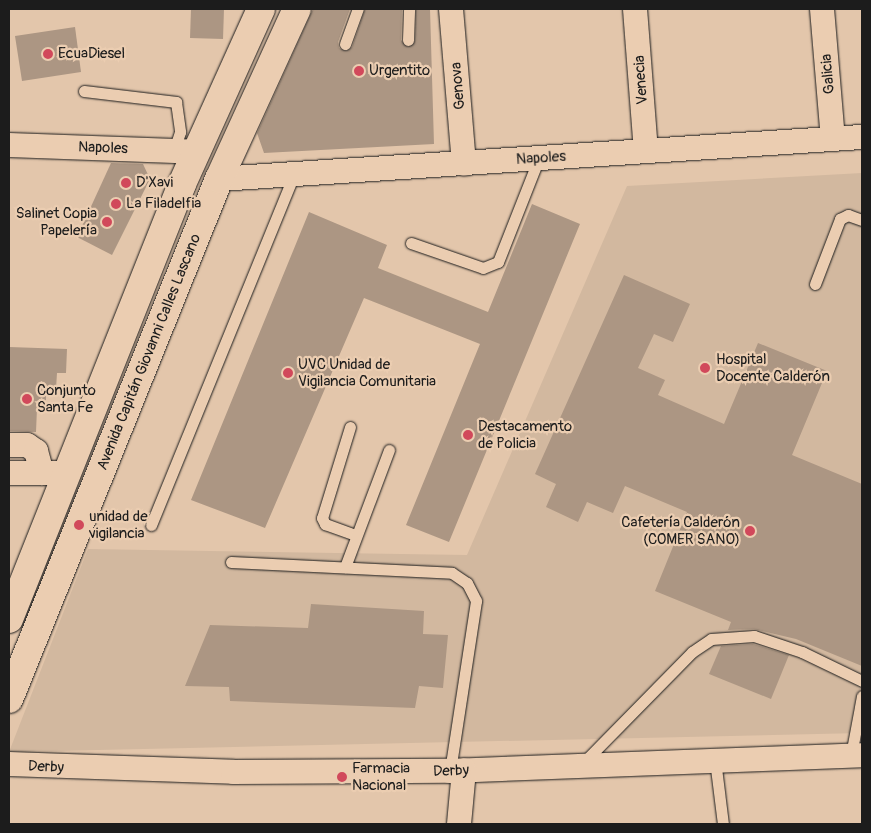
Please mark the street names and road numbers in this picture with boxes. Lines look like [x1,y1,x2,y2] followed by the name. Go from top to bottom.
[817,53,839,95] street label: Galicia
[630,55,652,105] street label: Venecia
[447,62,469,110] street label: Genova
[78,138,128,158] street label: Napoles
[515,147,567,169] street label: Napoles
[93,231,205,473] street label: Avenida Capitán Giovanni Calles Lascano
[28,757,64,777] street label: Derby
[433,761,469,781] street label: Derby

